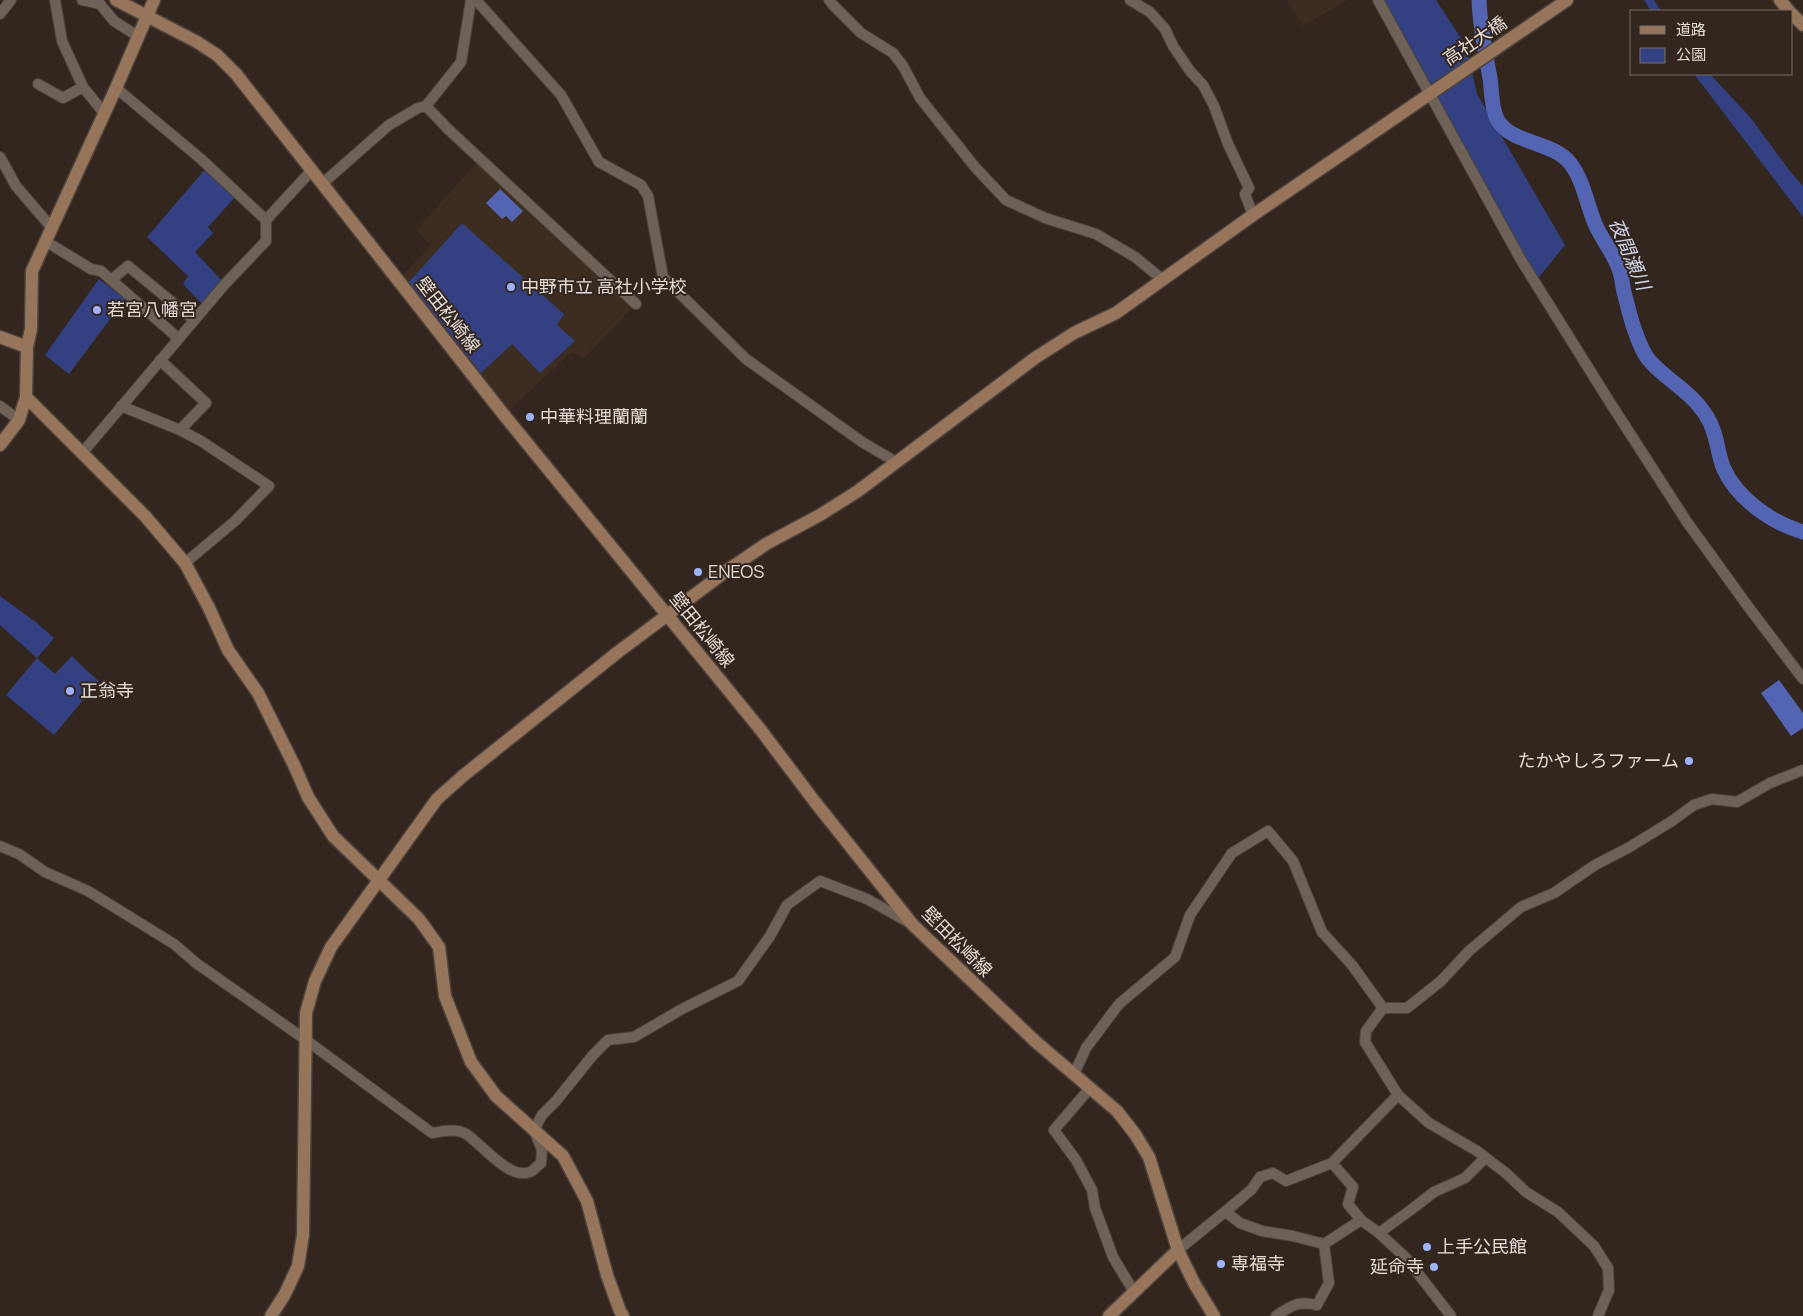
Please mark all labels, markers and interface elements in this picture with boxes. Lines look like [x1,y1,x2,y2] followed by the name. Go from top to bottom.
[1438,10,1511,70] street label: 高社大橋
[1630,10,1793,75] legend
[1676,19,1706,40] text: 道路
[1676,44,1706,65] text: 公園
[1603,214,1658,296] water label: 夜間瀬川
[412,272,486,357] street label: 壁田松崎線
[521,274,687,298] place label: 中野市立 高社小学校
[505,281,517,293] marker: 中野市立 高社小学校
[107,297,197,321] place label: 若宮八幡宮
[91,304,103,316] marker: 若宮八幡宮
[540,404,648,428] place label: 中華料理蘭蘭
[524,411,536,423] marker: 中華料理蘭蘭
[708,559,764,583] place label: ENEOS
[692,566,704,578] marker: ENEOS
[665,587,740,672] street label: 壁田松崎線
[80,678,134,702] place label: 正翁寺
[64,685,76,697] marker: 正翁寺
[1518,748,1679,772] place label: たかやしろファーム
[1683,755,1695,767] marker: たかやしろファーム
[917,901,998,982] street label: 壁田松崎線
[1437,1234,1527,1258] place label: 上手公民館
[1421,1241,1433,1253] marker: 上手公民館
[1231,1251,1285,1275] place label: 専福寺
[1370,1254,1424,1278] place label: 延命寺
[1215,1258,1227,1270] marker: 専福寺
[1428,1261,1440,1273] marker: 延命寺

